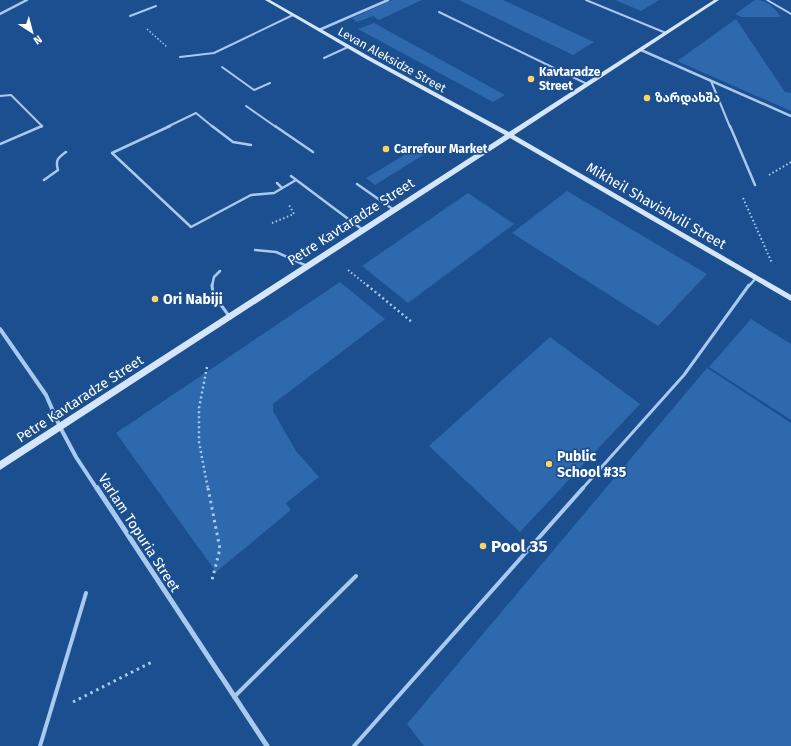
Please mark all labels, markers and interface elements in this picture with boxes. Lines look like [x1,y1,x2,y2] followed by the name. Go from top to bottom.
[12,12,52,52] north arrow
[336,25,449,96] street label: Levan Aleksidze Street
[31,32,44,47] text: N
[539,65,601,93] place label: Kavtaradze Street
[526,74,536,84] marker: Kavtaradze Street
[655,91,720,106] place label: ზარდახშა
[642,93,652,103] marker: ზარდახშა
[394,142,488,156] place label: Carrefour Market
[381,144,391,154] marker: Carrefour Market
[583,159,730,254] street label: Mikheil Shavishvili Street
[284,174,418,269] street label: Petre Kavtaradze Street
[163,291,223,308] place label: Ori Nabiji
[150,294,160,304] marker: Ori Nabiji
[13,351,147,446] street label: Petre Kavtaradze Street
[557,448,627,481] place label: Public School #35
[544,459,554,469] marker: Public School #35
[94,471,184,596] street label: Varlam Topuria Street
[491,536,548,557] place label: Pool 35
[478,541,488,551] marker: Pool 35

